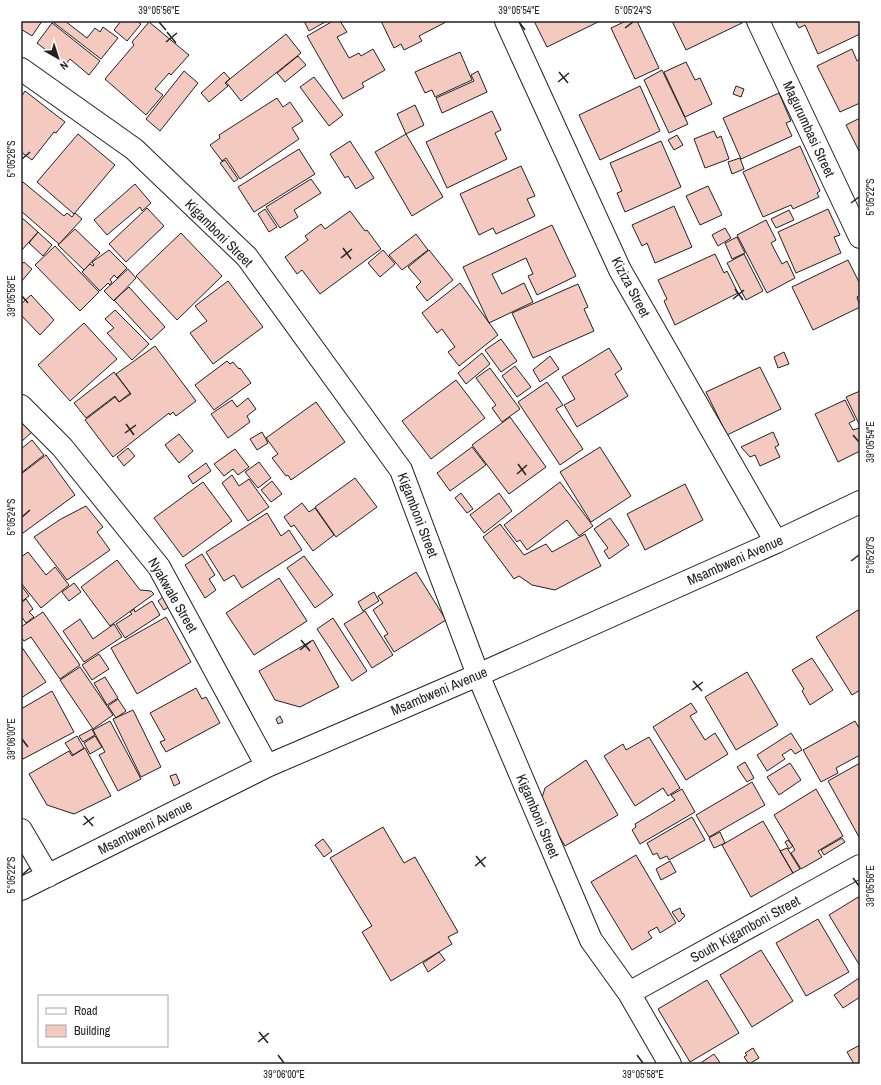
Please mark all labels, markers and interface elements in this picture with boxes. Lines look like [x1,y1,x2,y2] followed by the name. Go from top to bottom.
[138,4,180,17] text: 39°05'56"E
[498,4,540,17] text: 39°05'54"E
[615,4,652,17] text: 5°05'24"S
[38,38,78,78] north arrow
[57,58,71,73] text: N
[779,78,839,180] street label: Magurumbasi Street
[5,140,18,177] text: 5°05'26"S
[864,178,877,215] text: 5°05'22"S
[181,195,257,271] street label: Kigamboni Street
[608,254,654,320] street label: Kiziza Street
[5,275,18,317] text: 39°05'58"E
[864,421,877,463] text: 39°05'54"E
[394,470,442,560] street label: Kigamboni Street
[5,498,18,535] text: 5°05'24"S
[684,531,786,589] street label: Msambweni Avenue
[864,536,877,573] text: 5°05'20"S
[144,554,202,636] street label: Nyakwale Street
[388,663,490,719] street label: Msambweni Avenue
[5,718,18,760] text: 39°06'00"E
[512,771,564,861] street label: Kigamboni Street
[95,796,195,858] street label: Msambweni Avenue
[5,856,18,893] text: 5°05'22"S
[864,865,877,907] text: 39°05'56"E
[687,891,803,967] street label: South Kigamboni Street
[38,995,168,1047] legend
[74,1003,98,1019] text: Road
[74,1023,111,1039] text: Building
[263,1068,305,1081] text: 39°06'00"E
[622,1068,664,1081] text: 39°05'58"E

